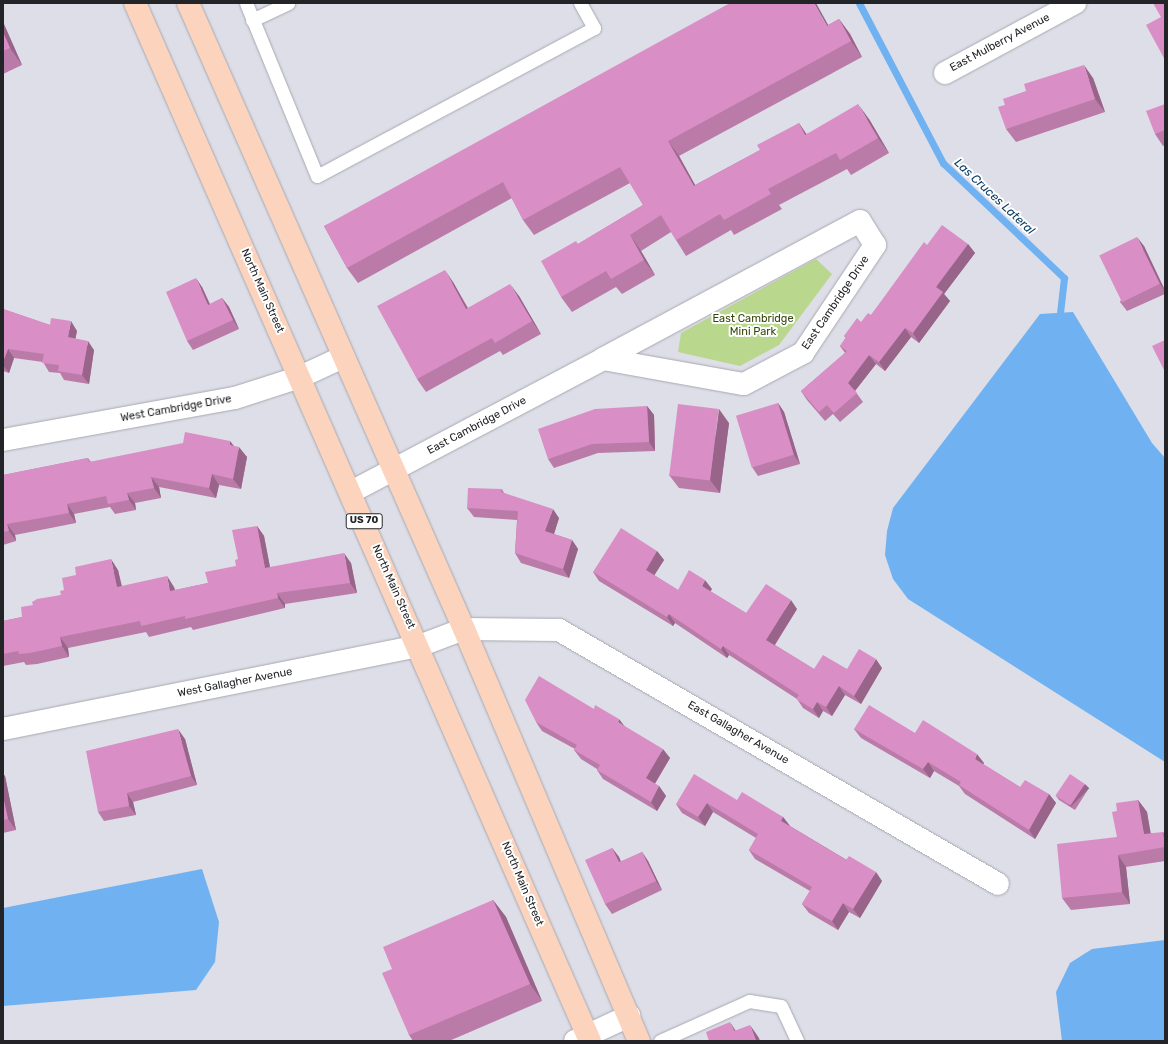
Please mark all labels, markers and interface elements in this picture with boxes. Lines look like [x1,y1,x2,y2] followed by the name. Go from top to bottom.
[948,11,1052,75] street label: East Mulberry Avenue
[951,156,1037,238] water label: Las Cruces Lateral
[238,247,286,335] street label: North Main Street
[800,254,872,352] street label: East Cambridge Drive
[712,313,794,339] park label: East Cambridge Mini Park
[120,393,232,425] street label: West Cambridge Drive
[425,394,529,458] street label: East Cambridge Drive
[345,513,383,529] road number: US 70
[369,543,417,631] street label: North Main Street
[176,665,294,701] street label: West Gallagher Avenue
[685,698,791,768] street label: East Gallagher Avenue
[498,840,546,928] street label: North Main Street

